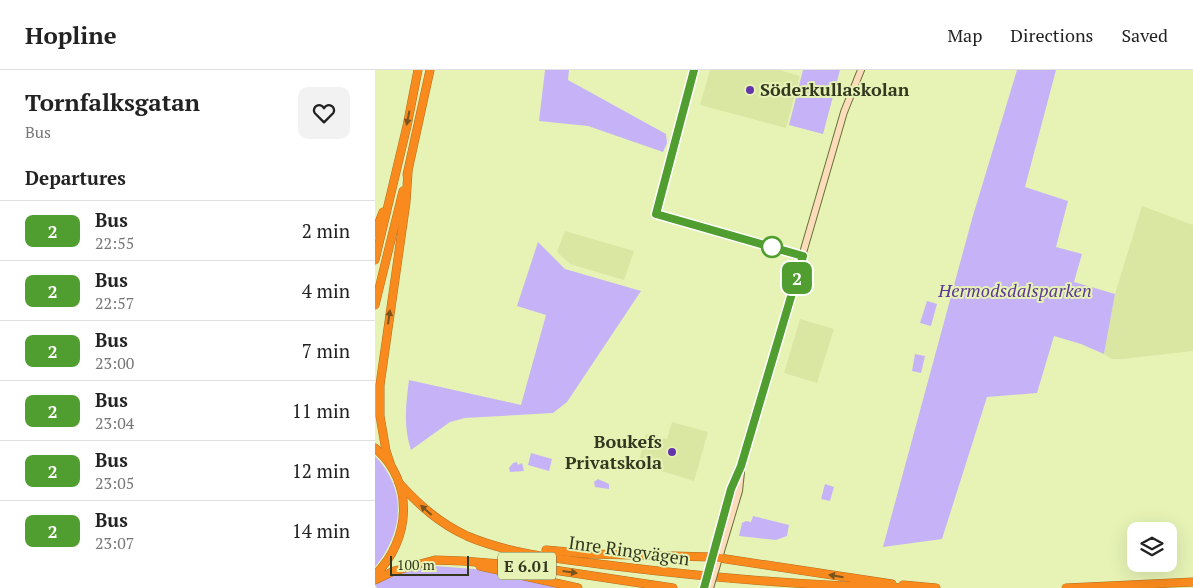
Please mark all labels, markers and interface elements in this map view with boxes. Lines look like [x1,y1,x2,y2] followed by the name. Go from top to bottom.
[25,19,117,51] text: Hopline
[947,23,982,47] text: Map
[1010,23,1093,47] text: Directions
[1121,23,1168,47] text: Saved
[760,77,910,101] place label: Söderkullaskolan
[744,84,756,96] marker: Söderkullaskolan
[25,86,200,118] text: Tornfalksgatan
[298,87,350,139] button: heart
[404,110,412,126] one-way arrow
[25,121,51,143] text: Bus
[25,165,126,190] text: Departures
[95,207,128,232] text: Bus
[302,218,350,243] text: 2 min
[47,219,58,243] text: 2
[95,232,134,254] text: 22:55
[761,236,783,258] unlabelled marker
[781,262,813,294] line badge: 2
[792,266,802,290] text: 2
[95,267,128,292] text: Bus
[302,278,350,303] text: 4 min
[937,278,1092,302] park label: Hermodsdalsparken
[47,279,58,303] text: 2
[95,292,134,314] text: 22:57
[385,308,393,324] one-way arrow
[95,327,128,352] text: Bus
[302,338,350,363] text: 7 min
[47,339,58,363] text: 2
[95,352,134,374] text: 23:00
[95,387,128,412] text: Bus
[292,398,350,423] text: 11 min
[47,399,58,423] text: 2
[95,412,134,434] text: 23:04
[565,429,662,474] place label: Boukefs Privatskola
[666,446,678,458] marker: Boukefs Privatskola
[95,447,128,472] text: Bus
[292,458,350,483] text: 12 min
[47,459,58,483] text: 2
[95,472,134,494] text: 23:05
[419,505,432,516] one-way arrow
[95,507,128,532] text: Bus
[292,518,350,543] text: 14 min
[47,519,58,543] text: 2
[1127,522,1177,572] map controls
[1127,522,1177,572] button: layers
[567,530,691,570] street label: Inre Ringvägen
[95,532,134,554] text: 23:07
[498,552,556,580] road number: E 6.01
[390,553,469,576] scale bar
[397,555,435,574] text: 100 m
[563,568,579,576] one-way arrow
[827,571,843,579] one-way arrow

